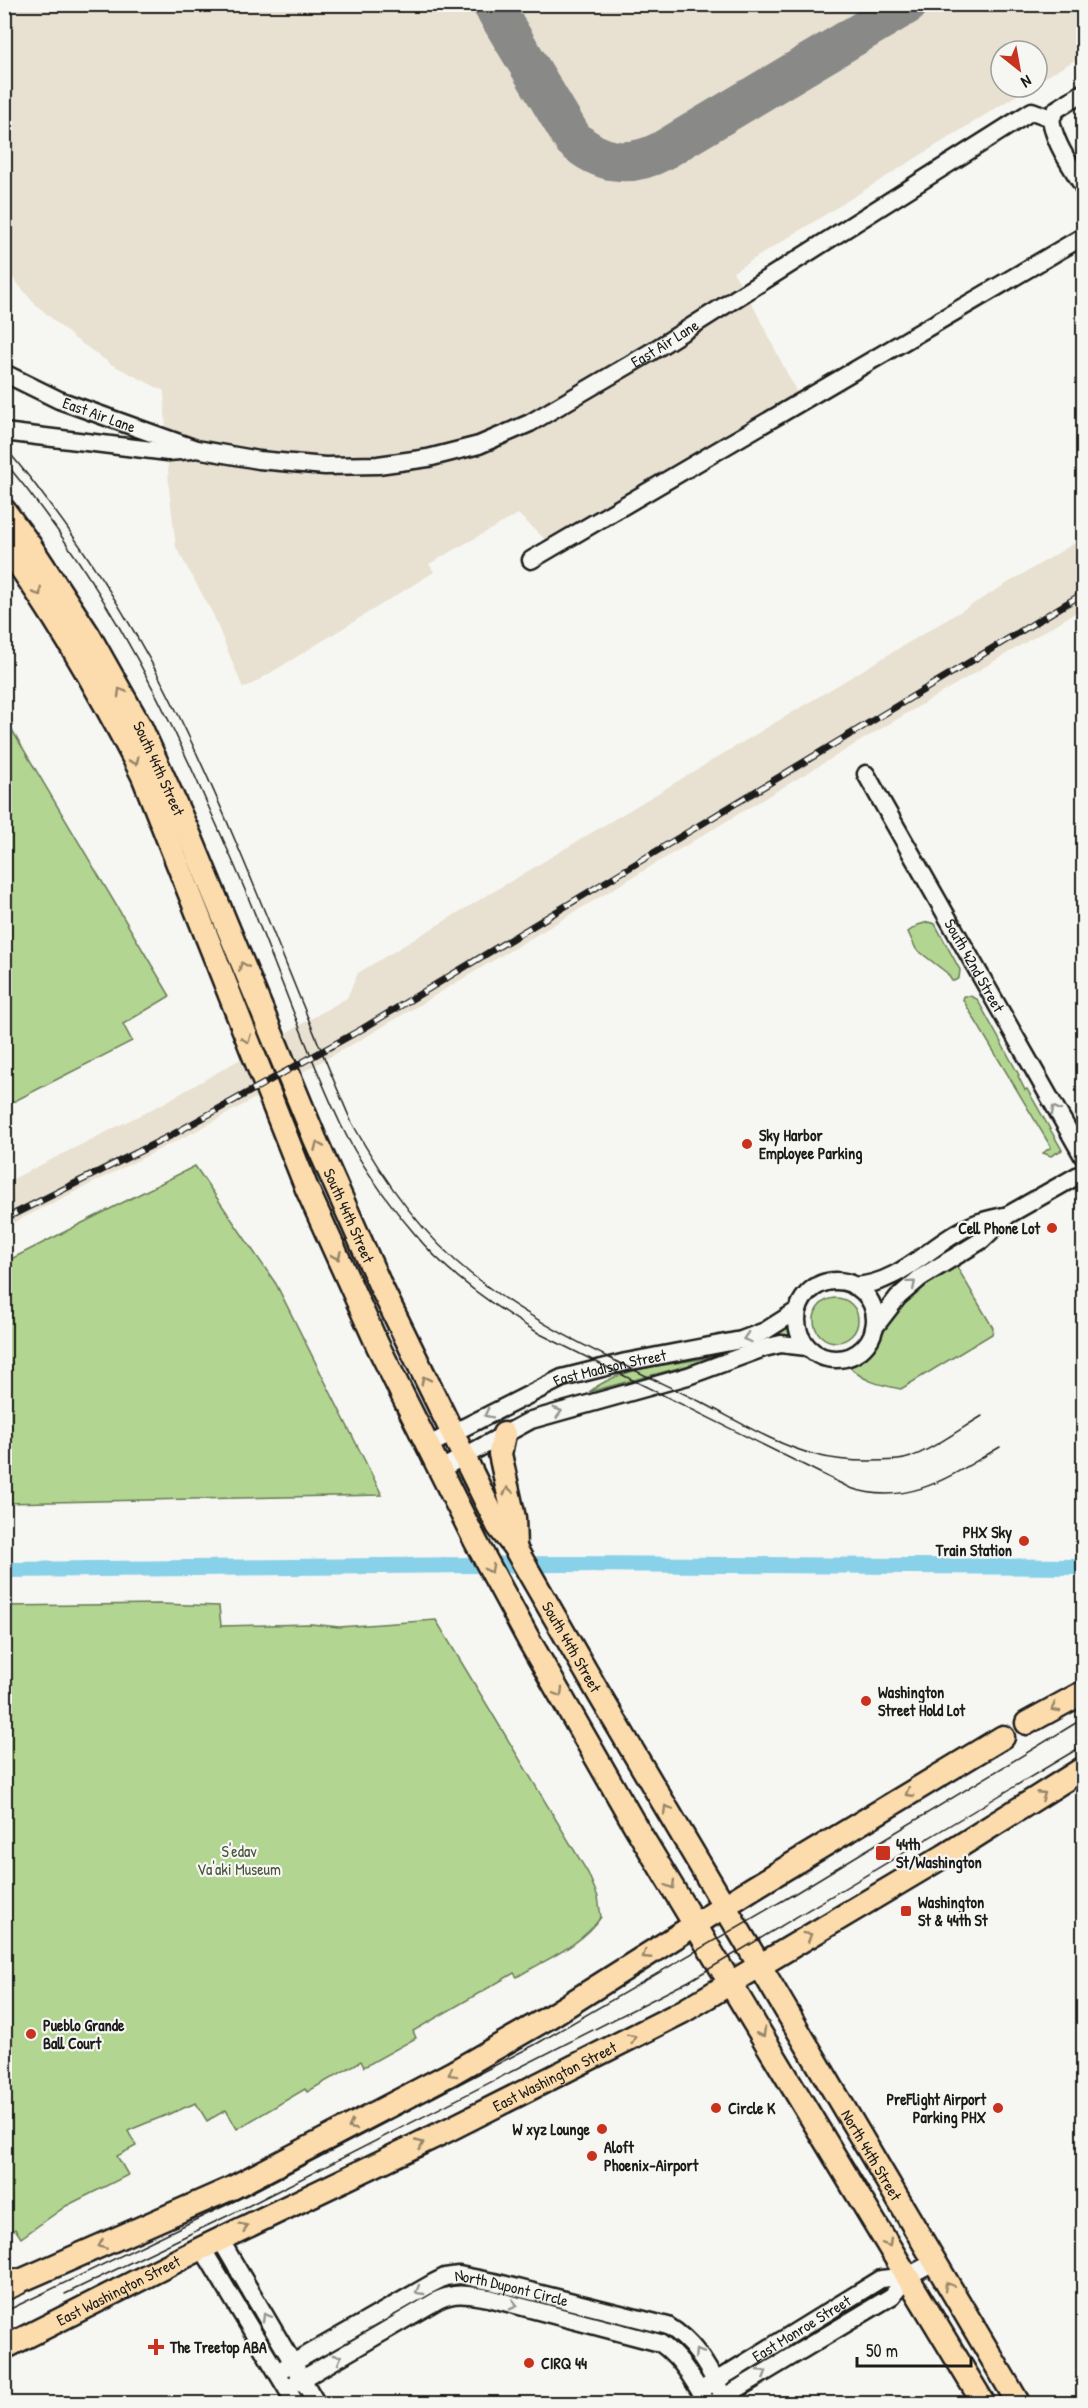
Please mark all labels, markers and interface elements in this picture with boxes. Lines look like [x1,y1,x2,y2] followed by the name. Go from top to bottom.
[989,39,1049,99] north arrow
[1017,70,1036,94] text: N
[627,314,703,373] street label: East Air Lane
[60,391,139,438] street label: East Air Lane
[30,586,42,596] one-way arrow
[116,688,128,698] one-way arrow
[128,717,190,819] street label: South 44th Street
[128,754,139,765] one-way arrow
[939,915,1010,1016] street label: South 42nd Street
[238,961,250,972] one-way arrow
[239,1033,252,1044] one-way arrow
[1051,1106,1062,1116] one-way arrow
[759,1124,862,1165] place label: Sky Harbor Employee Parking
[740,1137,754,1151] marker: Sky Harbor Employee Parking
[313,1141,325,1152] one-way arrow
[318,1165,380,1267] street label: South 44th Street
[958,1217,1040,1239] place label: Cell Phone Lot
[1045,1221,1059,1235] marker: Cell Phone Lot
[330,1249,342,1260] one-way arrow
[905,1281,916,1292] one-way arrow
[742,1330,753,1343] one-way arrow
[549,1343,668,1392] street label: East Madison Street
[421,1376,433,1387] one-way arrow
[483,1407,494,1418] one-way arrow
[552,1407,563,1419] one-way arrow
[502,1486,515,1496] one-way arrow
[935,1521,1012,1561] place label: PHX Sky Train Station
[1017,1534,1031,1548] marker: PHX Sky Train Station
[483,1563,494,1574] one-way arrow
[537,1597,607,1697] street label: South 44th Street
[878,1681,965,1721] place label: Washington Street Hold Lot
[552,1687,563,1697] one-way arrow
[859,1694,873,1708] marker: Washington Street Hold Lot
[1051,1700,1062,1712] one-way arrow
[905,1785,916,1796] one-way arrow
[1035,1791,1046,1802] one-way arrow
[663,1805,675,1815] one-way arrow
[896,1833,982,1874] place label: 44th St/Washington
[197,1840,281,1880] park label: S'edav Va'aki Museum
[874,1844,892,1862] marker: 44th St/Washington
[664,1879,676,1889] one-way arrow
[918,1891,988,1931] place label: Washington St & 44th St
[899,1904,913,1918] marker: Washington St & 44th St
[802,1932,812,1944] one-way arrow
[642,1948,653,1959] one-way arrow
[43,2014,125,2054] place label: Pueblo Grande Ball Court
[24,2027,38,2041] marker: Pueblo Grande Ball Court
[754,2027,766,2037] one-way arrow
[626,2034,636,2045] one-way arrow
[489,2036,621,2117] street label: East Washington Street
[448,2066,459,2077] one-way arrow
[886,2088,986,2129] place label: PreFlight Airport Parking PHX
[728,2097,776,2119] place label: Circle K
[709,2101,723,2115] marker: Circle K
[991,2101,1005,2115] marker: PreFlight Airport Parking PHX
[836,2105,907,2205] street label: North 44th Street
[512,2118,591,2141] place label: W xyz Lounge
[348,2119,358,2130] one-way arrow
[595,2122,609,2136] marker: W xyz Lounge
[604,2136,699,2177] place label: Aloft Phoenix-Airport
[414,2139,425,2151] one-way arrow
[585,2149,599,2163] marker: Aloft Phoenix-Airport
[238,2223,249,2235] one-way arrow
[880,2237,892,2247] one-way arrow
[97,2238,108,2250] one-way arrow
[53,2250,184,2331] street label: East Washington Street
[453,2264,571,2312] street label: North Dupont Circle
[944,2282,956,2292] one-way arrow
[415,2284,425,2295] one-way arrow
[748,2289,855,2367] street label: East Monroe Street
[509,2297,519,2310] one-way arrow
[261,2313,273,2323] one-way arrow
[857,2330,971,2368] scale bar
[169,2336,267,2359] place label: The Treetop ABA
[147,2338,165,2356] marker: The Treetop ABA
[866,2338,898,2363] text: 50 m
[694,2349,705,2360] one-way arrow
[541,2352,587,2374] place label: CIRQ 44
[332,2354,342,2366] one-way arrow
[522,2356,536,2370] marker: CIRQ 44
[757,2369,767,2381] one-way arrow

